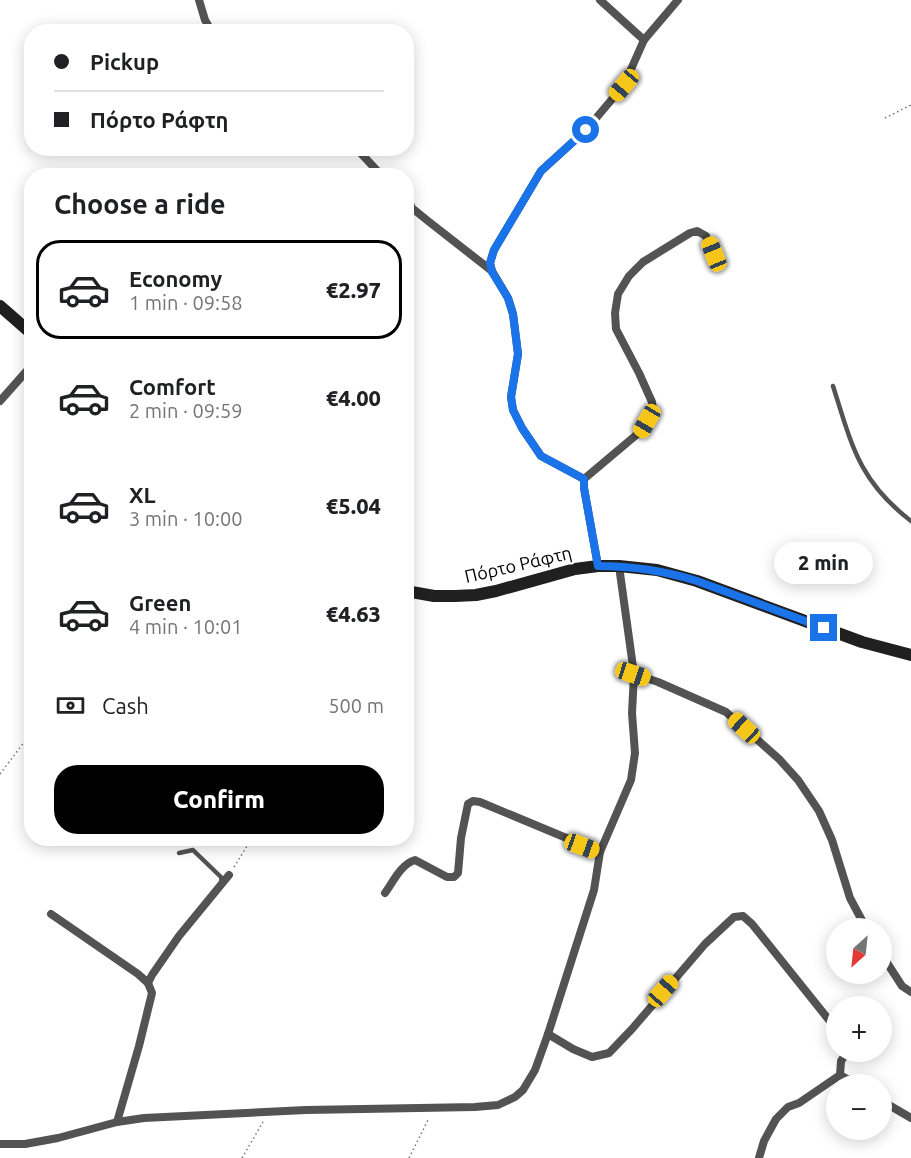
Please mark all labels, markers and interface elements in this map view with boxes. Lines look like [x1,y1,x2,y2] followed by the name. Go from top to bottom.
[90,49,159,74] text: Pickup
[606,65,642,105] car
[90,107,228,132] text: Πόρτο Ράφτη
[572,116,599,143] route start
[54,189,226,219] text: Choose a ride
[699,234,729,274] car
[57,263,111,317] icon: car
[129,266,222,291] text: Economy
[326,277,381,302] text: €2.97
[129,291,243,314] text: 1 min · 09:58
[57,371,111,425] icon: car
[129,374,216,399] text: Comfort
[326,385,381,410] text: €4.00
[129,399,243,422] text: 2 min · 09:59
[630,401,664,441] car
[57,479,111,533] icon: car
[129,482,156,507] text: XL
[326,493,381,518] text: €5.04
[129,507,243,530] text: 3 min · 10:00
[774,541,874,583] callout: 2 min
[463,542,573,586] street label: Πόρτο Ράφτη
[798,551,849,574] text: 2 min
[57,587,111,641] icon: car
[129,590,191,615] text: Green
[326,601,381,626] text: €4.63
[810,614,837,641] route end
[129,615,243,638] text: 4 min · 10:01
[613,660,653,688] car
[54,689,87,722] icon: cash
[102,693,149,718] text: Cash
[328,694,384,717] text: 500 m
[725,709,763,747] car
[54,765,384,834] button: Confirm
[562,831,602,861] car
[826,918,892,984] north arrow
[826,918,892,1140] map controls
[644,972,682,1010] car
[826,996,892,1062] button: +
[826,1074,892,1140] button: −

